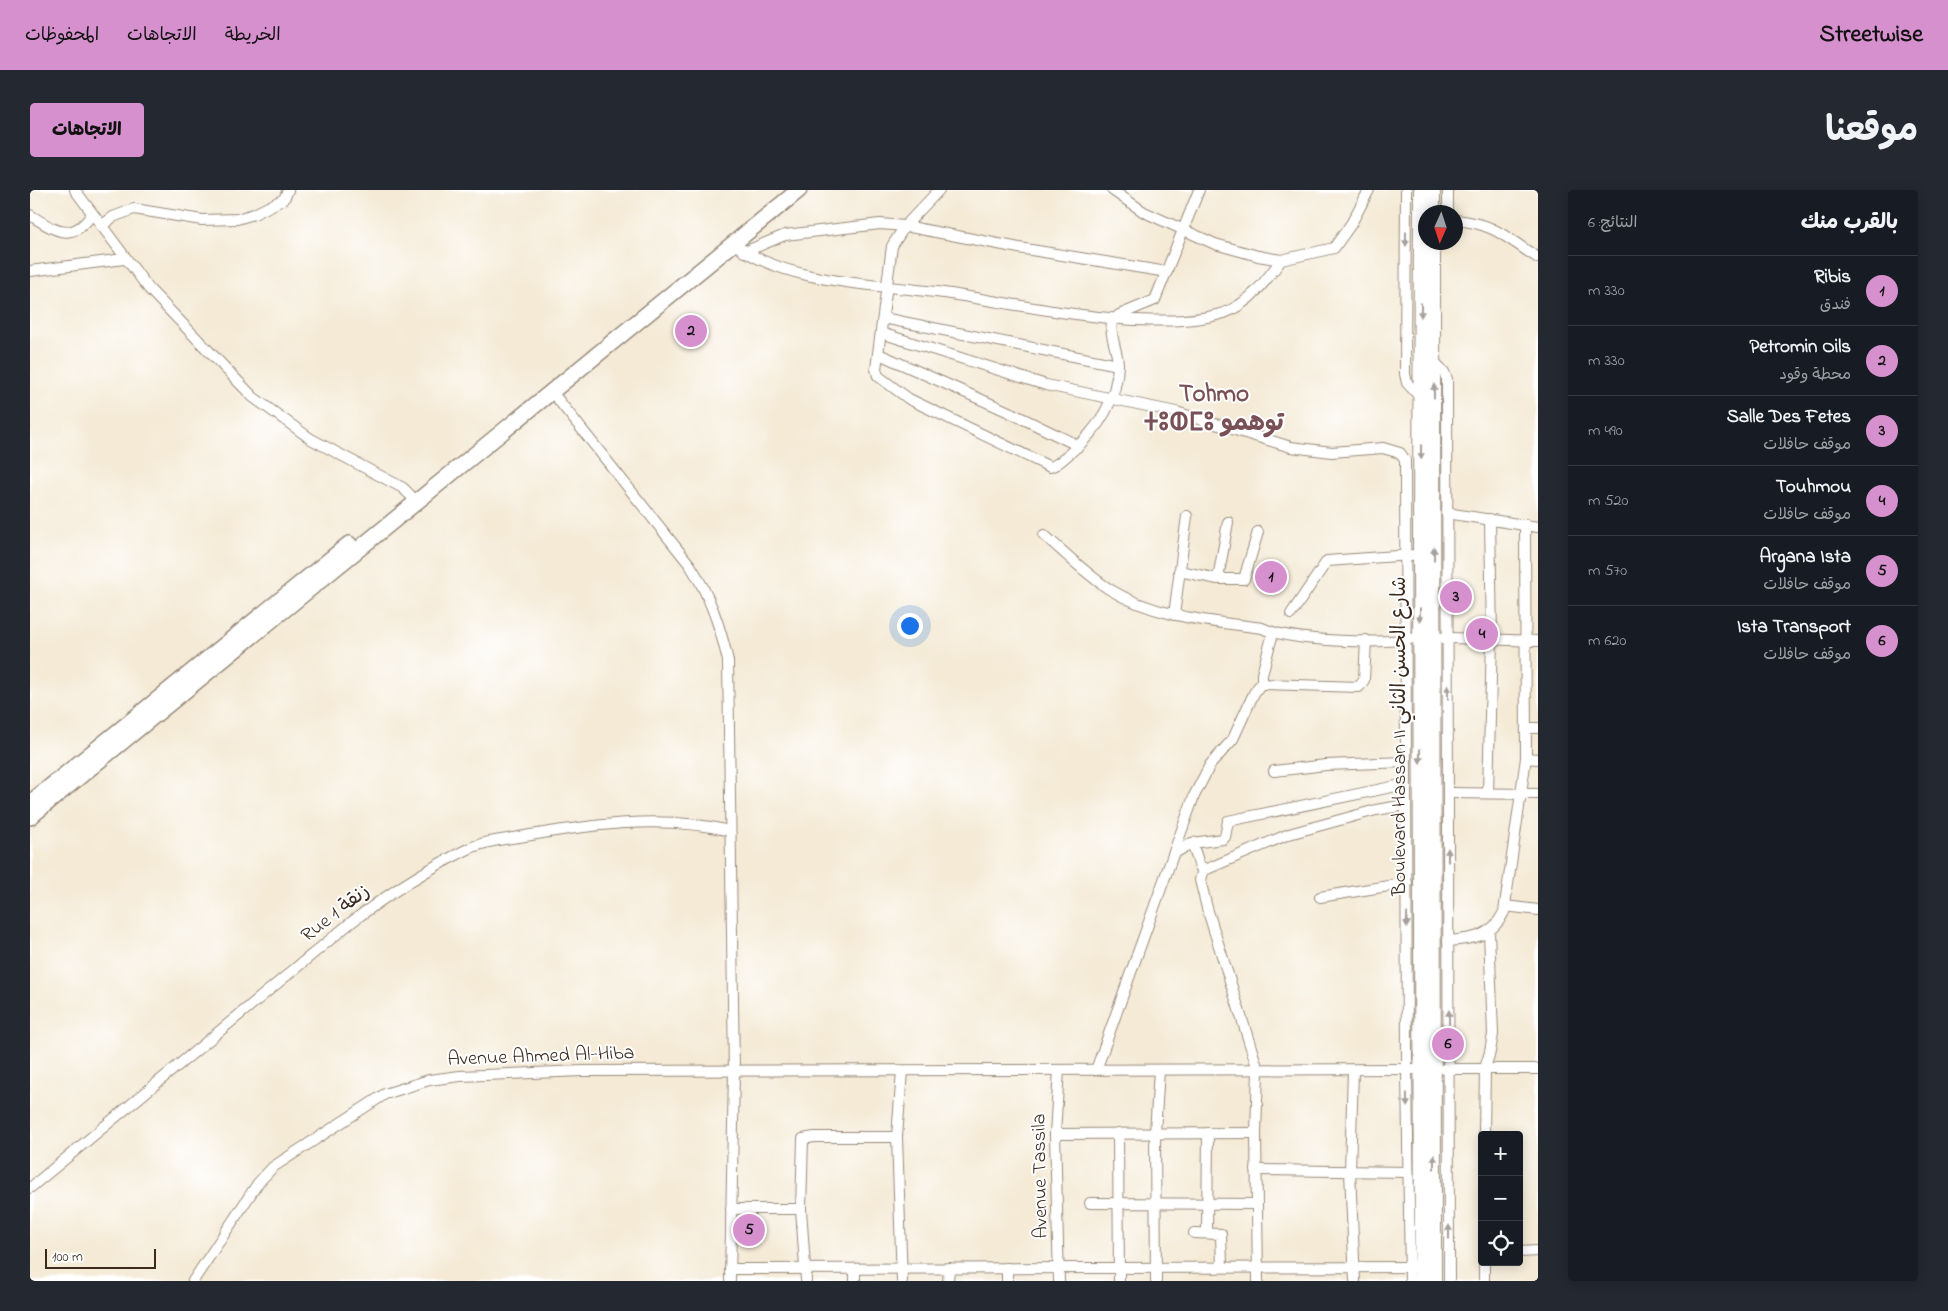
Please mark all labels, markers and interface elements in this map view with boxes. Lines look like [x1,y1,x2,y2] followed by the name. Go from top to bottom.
[1819,18,1923,53] text: Streetwise
[25,23,99,49] text: المحفوظات
[127,23,197,49] text: الاتجاهات
[225,23,281,49] text: الخريطة
[30,103,144,157] button: الاتجاهات
[1825,106,1918,157] text: موقعنا
[1418,205,1463,250] north arrow
[1801,208,1898,238] text: بالقرب منك
[1588,211,1637,235] text: النتائج: 6
[1402,231,1410,247] one-way arrow
[1814,264,1851,291] text: Ribis
[1588,279,1625,303] text: 330 m
[1879,279,1885,303] text: 1
[1820,293,1851,317] text: فندق
[1417,302,1425,318] one-way arrow
[675,312,707,350] pin: 2
[1749,334,1851,361] text: Petromin Oils
[1588,349,1625,373] text: 330 m
[1878,349,1886,373] text: 2
[1779,363,1851,387] text: محطة وقود
[1144,377,1284,442] district label: Tohmo ⵜⵓⵀⵎⵓ توهمو
[1430,383,1438,399] one-way arrow
[1727,404,1851,431] text: Salle Des Fetes
[1588,419,1623,443] text: 490 m
[1879,419,1885,443] text: 3
[1763,433,1851,457] text: موقف حافلات
[1416,444,1424,460] one-way arrow
[1776,474,1851,501] text: Touhmou
[1588,489,1628,513] text: 520 m
[1879,489,1885,513] text: 4
[1763,503,1851,527] text: موقف حافلات
[1759,544,1851,571] text: Argana Ista
[1430,545,1438,561] one-way arrow
[1255,558,1287,596] pin: 1
[1588,559,1627,583] text: 570 m
[1877,559,1887,583] text: 5
[1763,573,1851,597] text: موقف حافلات
[1386,576,1416,897] street label: Boulevard Hassan II شارع الحسن الثاني
[1440,578,1472,616] pin: 3
[1416,607,1424,623] one-way arrow
[897,613,923,639] your location
[1737,614,1851,641] text: Ista Transport
[1466,615,1498,653] pin: 4
[1588,629,1626,653] text: 620 m
[1878,629,1886,653] text: 6
[1763,643,1851,667] text: موقف حافلات
[1444,684,1452,700] one-way arrow
[1416,748,1424,764] one-way arrow
[1444,847,1452,863] one-way arrow
[295,878,377,950] street label: Rue 1 زنقة
[1403,912,1411,928] one-way arrow
[1445,1009,1453,1025] one-way arrow
[1432,1025,1464,1063] pin: 6
[447,1039,635,1075] street label: Avenue Ahmed Al-Hiba
[1403,1092,1411,1108] one-way arrow
[1025,1113,1057,1239] street label: Avenue Tassila
[1478,1131,1523,1266] map controls
[1478,1131,1523,1176] button: +
[1430,1154,1438,1170] one-way arrow
[1478,1176,1523,1221] button: −
[733,1211,765,1249] pin: 5
[1478,1221,1523,1266] button: locate
[1445,1224,1453,1240] one-way arrow
[45,1246,156,1269] scale bar
[52,1247,83,1268] text: 100 m

